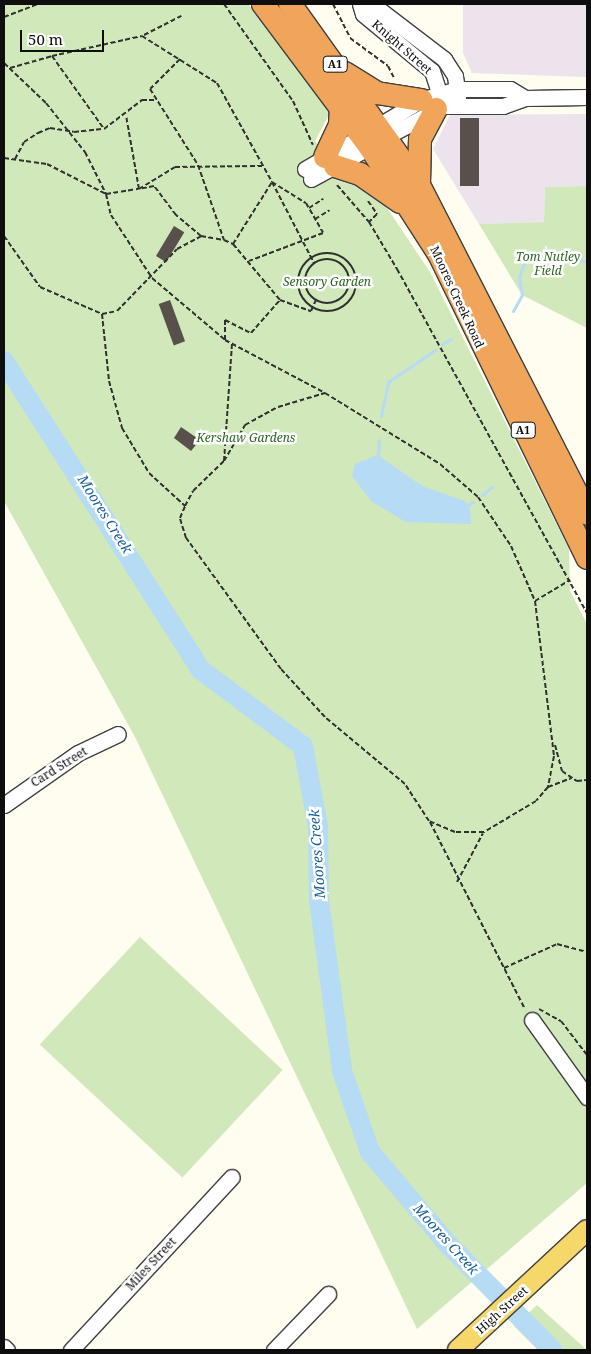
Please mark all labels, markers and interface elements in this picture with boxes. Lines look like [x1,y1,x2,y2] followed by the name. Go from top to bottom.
[369,17,435,77] street label: Knight Street
[22,20,106,52] scale bar
[28,29,63,49] text: 50 m
[322,56,348,72] road number: A1
[427,244,487,350] street label: Moores Creek Road
[516,250,580,278] park label: Tom Nutley Field
[283,275,371,289] park label: Sensory Garden
[510,422,536,438] road number: A1
[197,431,295,445] park label: Kershaw Gardens
[74,472,136,556] water label: Moores Creek
[28,744,90,790] street label: Card Street
[306,809,328,899] water label: Moores Creek
[410,1200,482,1278] water label: Moores Creek
[123,1235,179,1293] street label: Miles Street
[473,1283,531,1337] street label: High Street

